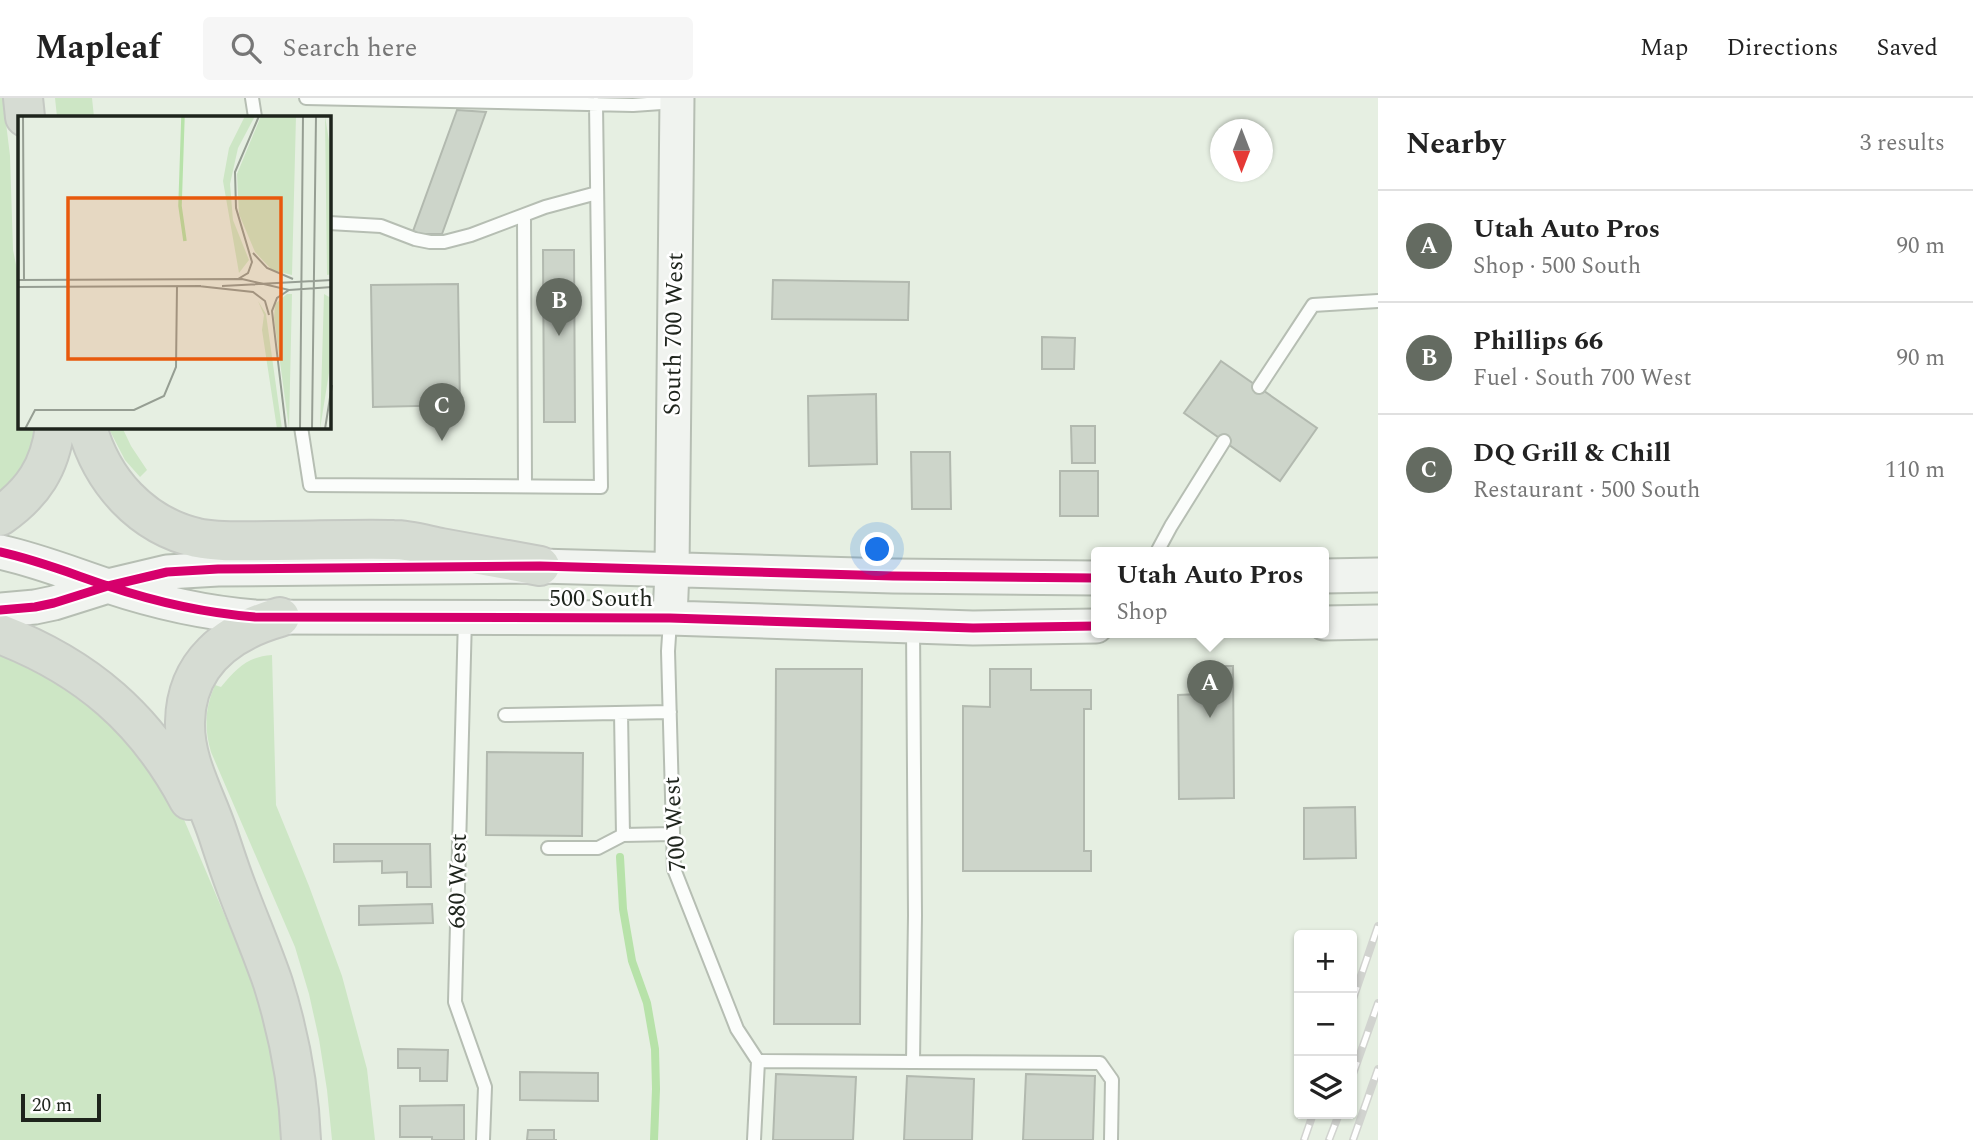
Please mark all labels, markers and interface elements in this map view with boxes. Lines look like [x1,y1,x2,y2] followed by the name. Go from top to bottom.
[203,17,693,80] search box
[35,23,161,73] text: Mapleaf
[283,28,417,68] text: Search here
[227,29,265,67] icon: search
[1640,30,1688,66] text: Map
[1726,30,1838,66] text: Directions
[1876,30,1938,66] text: Saved
[18,116,331,429] inset map
[1210,119,1273,182] north arrow
[1406,121,1505,167] text: Nearby
[1860,126,1945,161] text: 3 results
[1473,209,1660,249] text: Utah Auto Pros
[1420,229,1438,264] text: A
[1896,229,1945,264] text: 90 m
[1473,249,1641,284] text: Shop · 500 South
[655,252,693,416] street label: South 700 West
[536,278,582,336] pin: B
[1473,321,1603,361] text: Phillips 66
[1421,341,1437,376] text: B
[1896,341,1945,376] text: 90 m
[1473,361,1692,396] text: Fuel · South 700 West
[419,383,465,441] pin: C
[1473,433,1671,473] text: DQ Grill & Chill
[1421,453,1437,488] text: C
[1885,453,1945,488] text: 110 m
[1473,473,1701,508] text: Restaurant · 500 South
[860,532,894,566] your location
[1091,547,1329,638] popup
[1116,555,1304,595] text: Utah Auto Pros
[549,581,653,617] street label: 500 South
[1116,595,1167,630] text: Shop
[1187,660,1233,718] pin: A
[654,775,696,873] street label: 700 West
[439,833,477,929] street label: 680 West
[1294,930,1357,1119] map controls
[1294,930,1357,993] button: +
[1294,993,1357,1056] button: −
[1294,1056,1357,1119] button: layers
[21,1091,102,1123] scale bar
[32,1091,72,1120] text: 20 m

